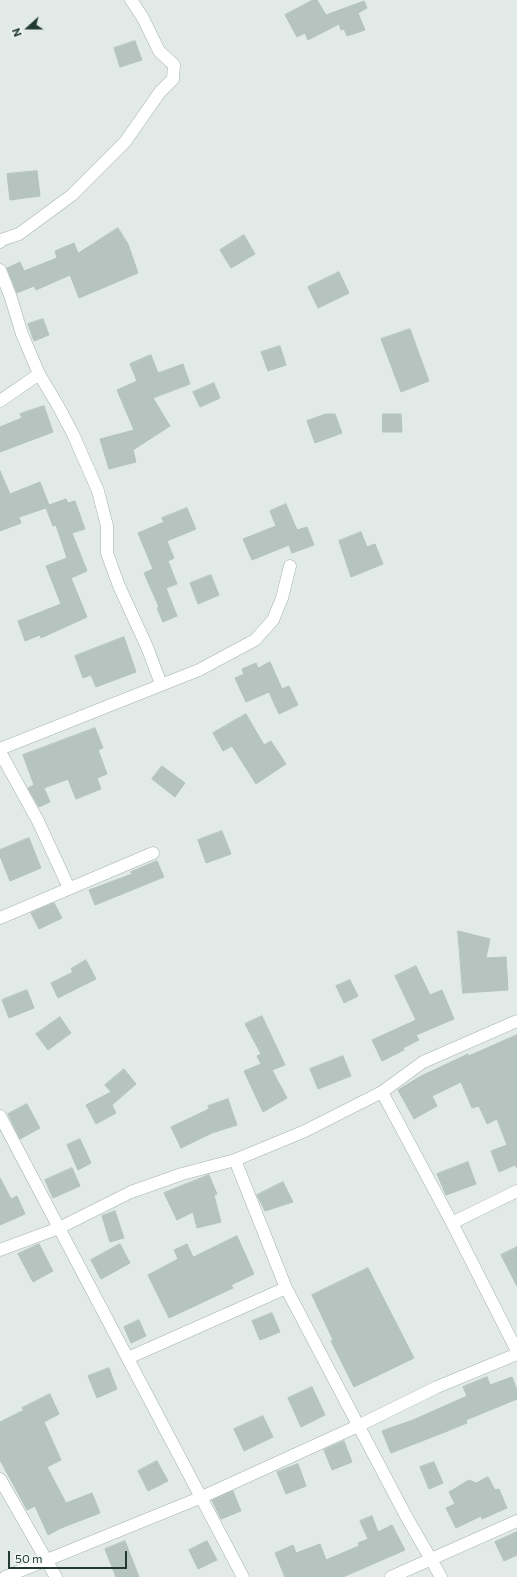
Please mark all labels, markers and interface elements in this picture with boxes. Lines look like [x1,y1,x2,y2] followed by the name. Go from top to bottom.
[8,8,48,48] north arrow
[9,26,24,39] text: N
[10,1543,129,1569] scale bar
[15,1551,43,1565] text: 50 m

